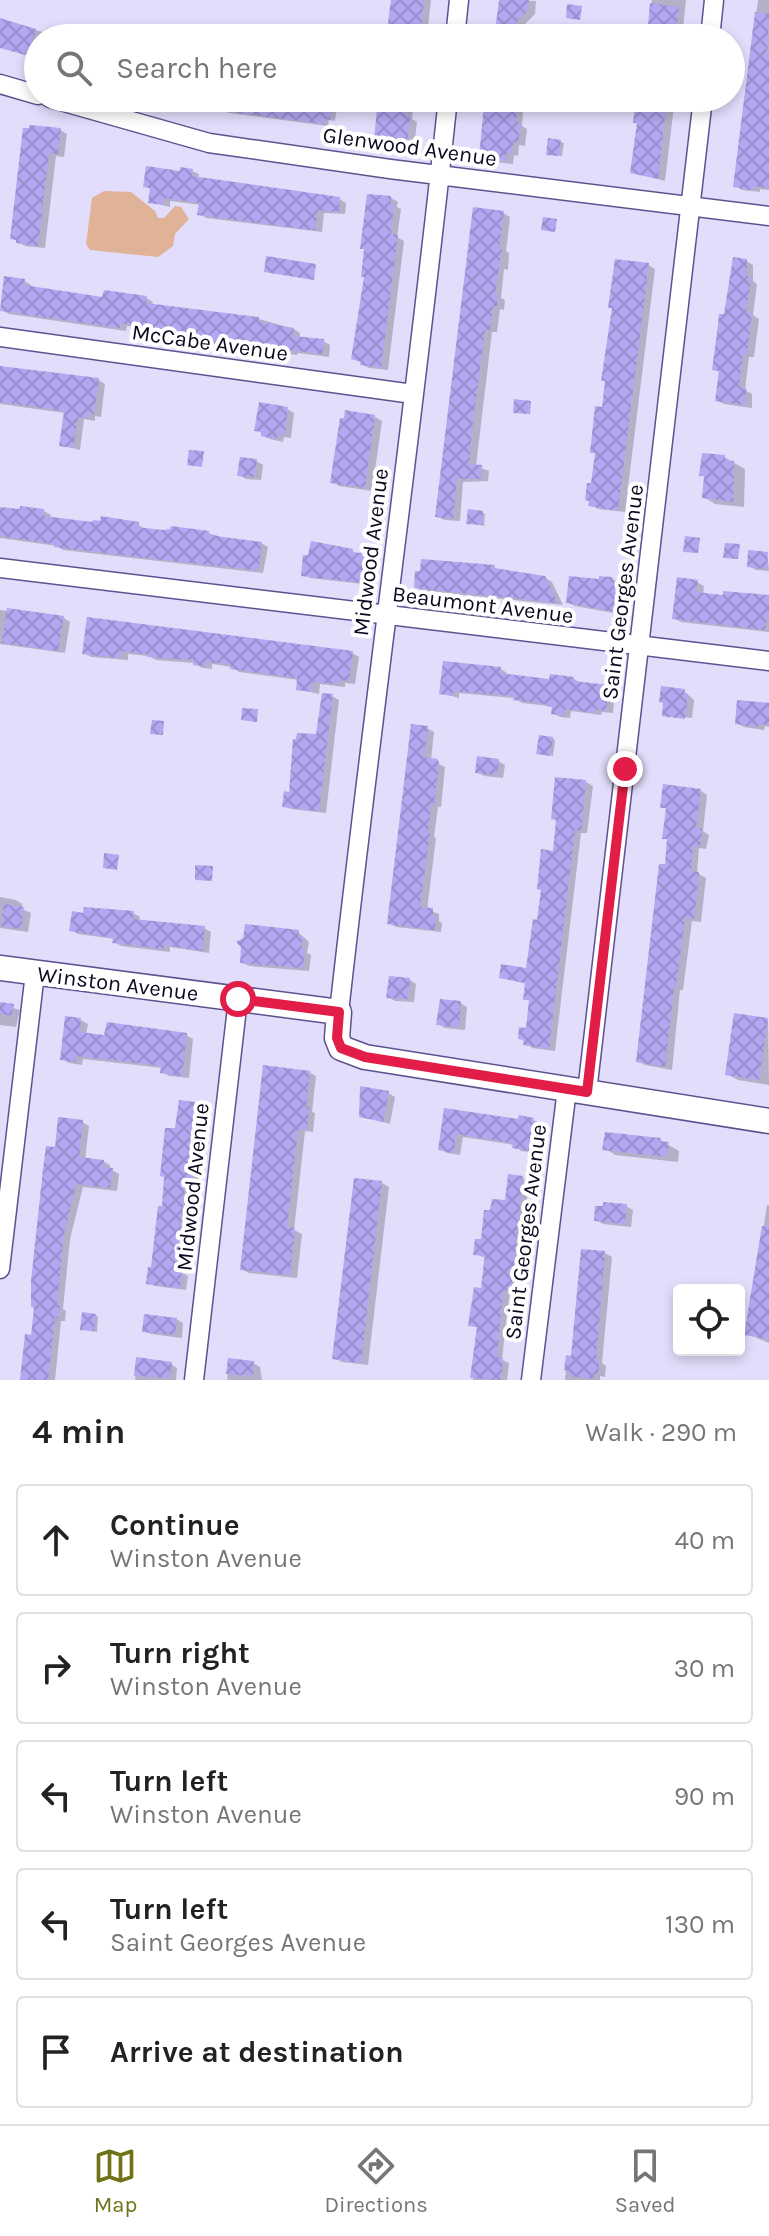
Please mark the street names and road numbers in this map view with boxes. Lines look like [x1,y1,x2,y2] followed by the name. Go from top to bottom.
[321,122,499,172] street label: Glenwood Avenue
[130,319,290,367] street label: McCabe Avenue
[348,467,394,638] street label: Midwood Avenue
[597,483,649,701] street label: Saint Georges Avenue
[391,581,575,629] street label: Beaumont Avenue
[36,961,200,1007] street label: Winston Avenue
[171,1102,215,1272] street label: Midwood Avenue
[500,1123,552,1341] street label: Saint Georges Avenue

